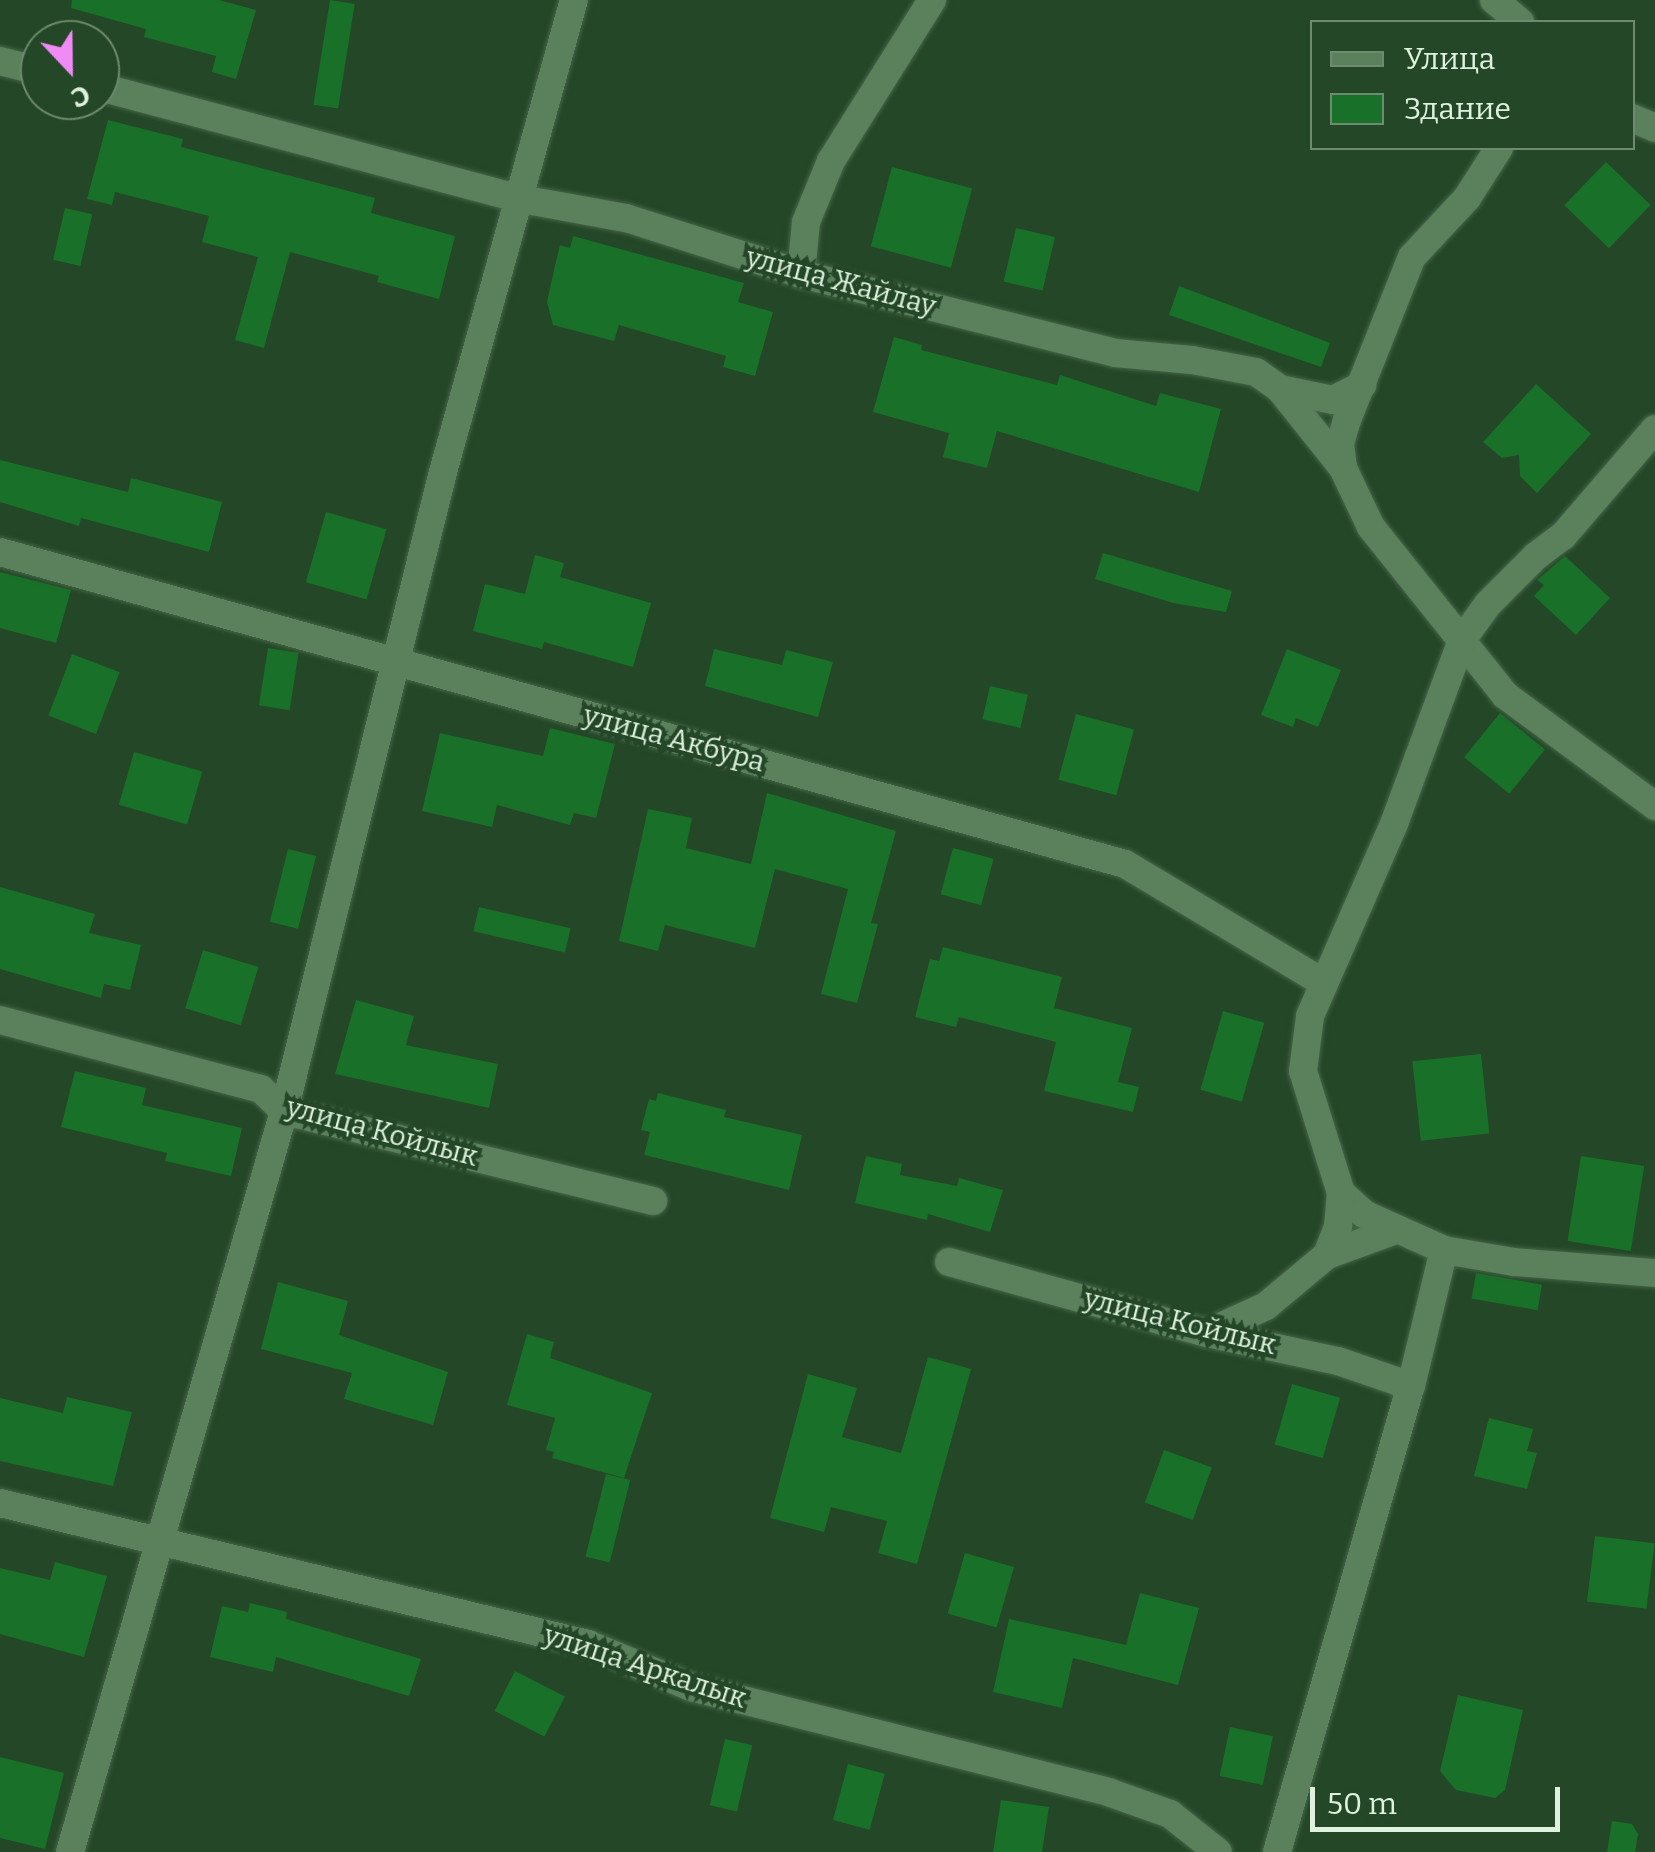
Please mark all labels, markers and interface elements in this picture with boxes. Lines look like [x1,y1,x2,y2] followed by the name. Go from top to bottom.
[20,20,120,120] north arrow
[1310,20,1635,150] legend
[1404,41,1495,77] text: Улица
[66,78,95,115] text: С
[1404,91,1511,127] text: Здание
[742,241,940,323] street label: улица Жайлау
[580,699,768,779] street label: улица Акбура
[283,1090,481,1174] street label: улица Койлык
[1080,1282,1280,1362] street label: улица Койлык
[539,1618,751,1716] street label: улица Аркалык
[1315,1767,1565,1829] scale bar
[1327,1786,1397,1822] text: 50 m

